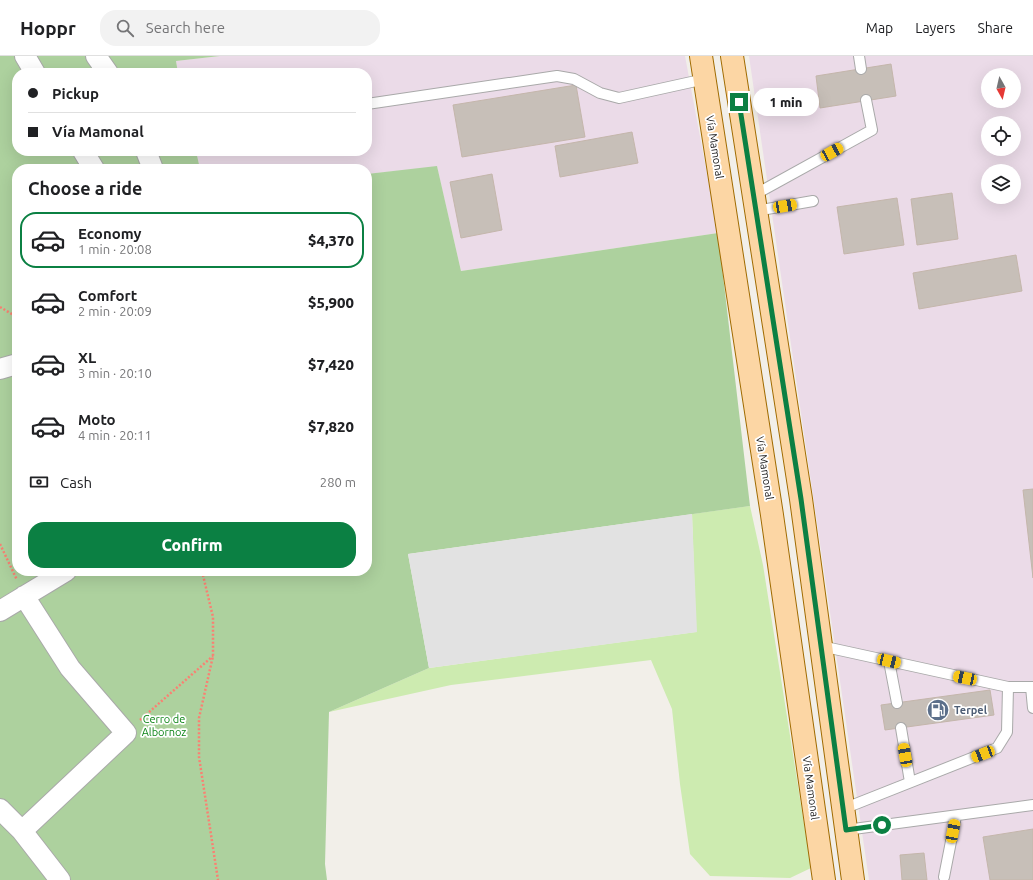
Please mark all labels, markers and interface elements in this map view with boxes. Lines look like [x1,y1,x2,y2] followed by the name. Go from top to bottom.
[100,10,380,46] search box
[20,17,76,39] text: Hoppr
[114,17,136,39] icon: search
[146,19,225,36] text: Search here
[866,20,893,36] text: Map
[915,20,955,36] text: Layers
[977,20,1013,36] text: Share
[981,68,1021,108] north arrow
[981,68,1021,204] map controls
[52,85,99,102] text: Pickup
[753,88,819,116] callout: 1 min
[730,93,748,111] route end
[769,95,803,109] text: 1 min
[704,114,726,180] street label: Vía Mamonal
[981,116,1021,156] button: locate
[52,123,144,140] text: Vía Mamonal
[819,141,845,163] car
[981,164,1021,204] button: layers
[28,178,142,198] text: Choose a ride
[772,198,798,214] car
[30,222,66,258] icon: car
[78,225,142,242] text: Economy
[308,232,354,249] text: $4,370
[78,242,152,256] text: 1 min · 20:08
[30,284,66,320] icon: car
[78,287,137,304] text: Comfort
[308,294,354,311] text: $5,900
[78,304,152,318] text: 2 min · 20:09
[30,346,66,382] icon: car
[78,349,96,366] text: XL
[308,356,354,373] text: $7,420
[78,366,152,380] text: 3 min · 20:10
[30,408,66,444] icon: car
[78,411,116,428] text: Moto
[308,418,354,435] text: $7,820
[78,428,152,442] text: 4 min · 20:11
[754,435,776,501] street label: Vía Mamonal
[28,471,50,493] icon: cash
[60,474,92,491] text: Cash
[320,475,356,489] text: 280 m
[28,522,356,568] button: Confirm
[876,652,902,670] car
[952,670,978,686] car
[925,697,951,723] fuel station icon: Terpel
[954,704,988,716] place label: Terpel
[142,713,186,738] park label: Cerro de Albornoz
[897,742,913,768] car
[970,744,996,764] car
[801,755,821,821] street label: Vía Mamonal
[873,816,891,834] route start
[945,818,961,844] car

